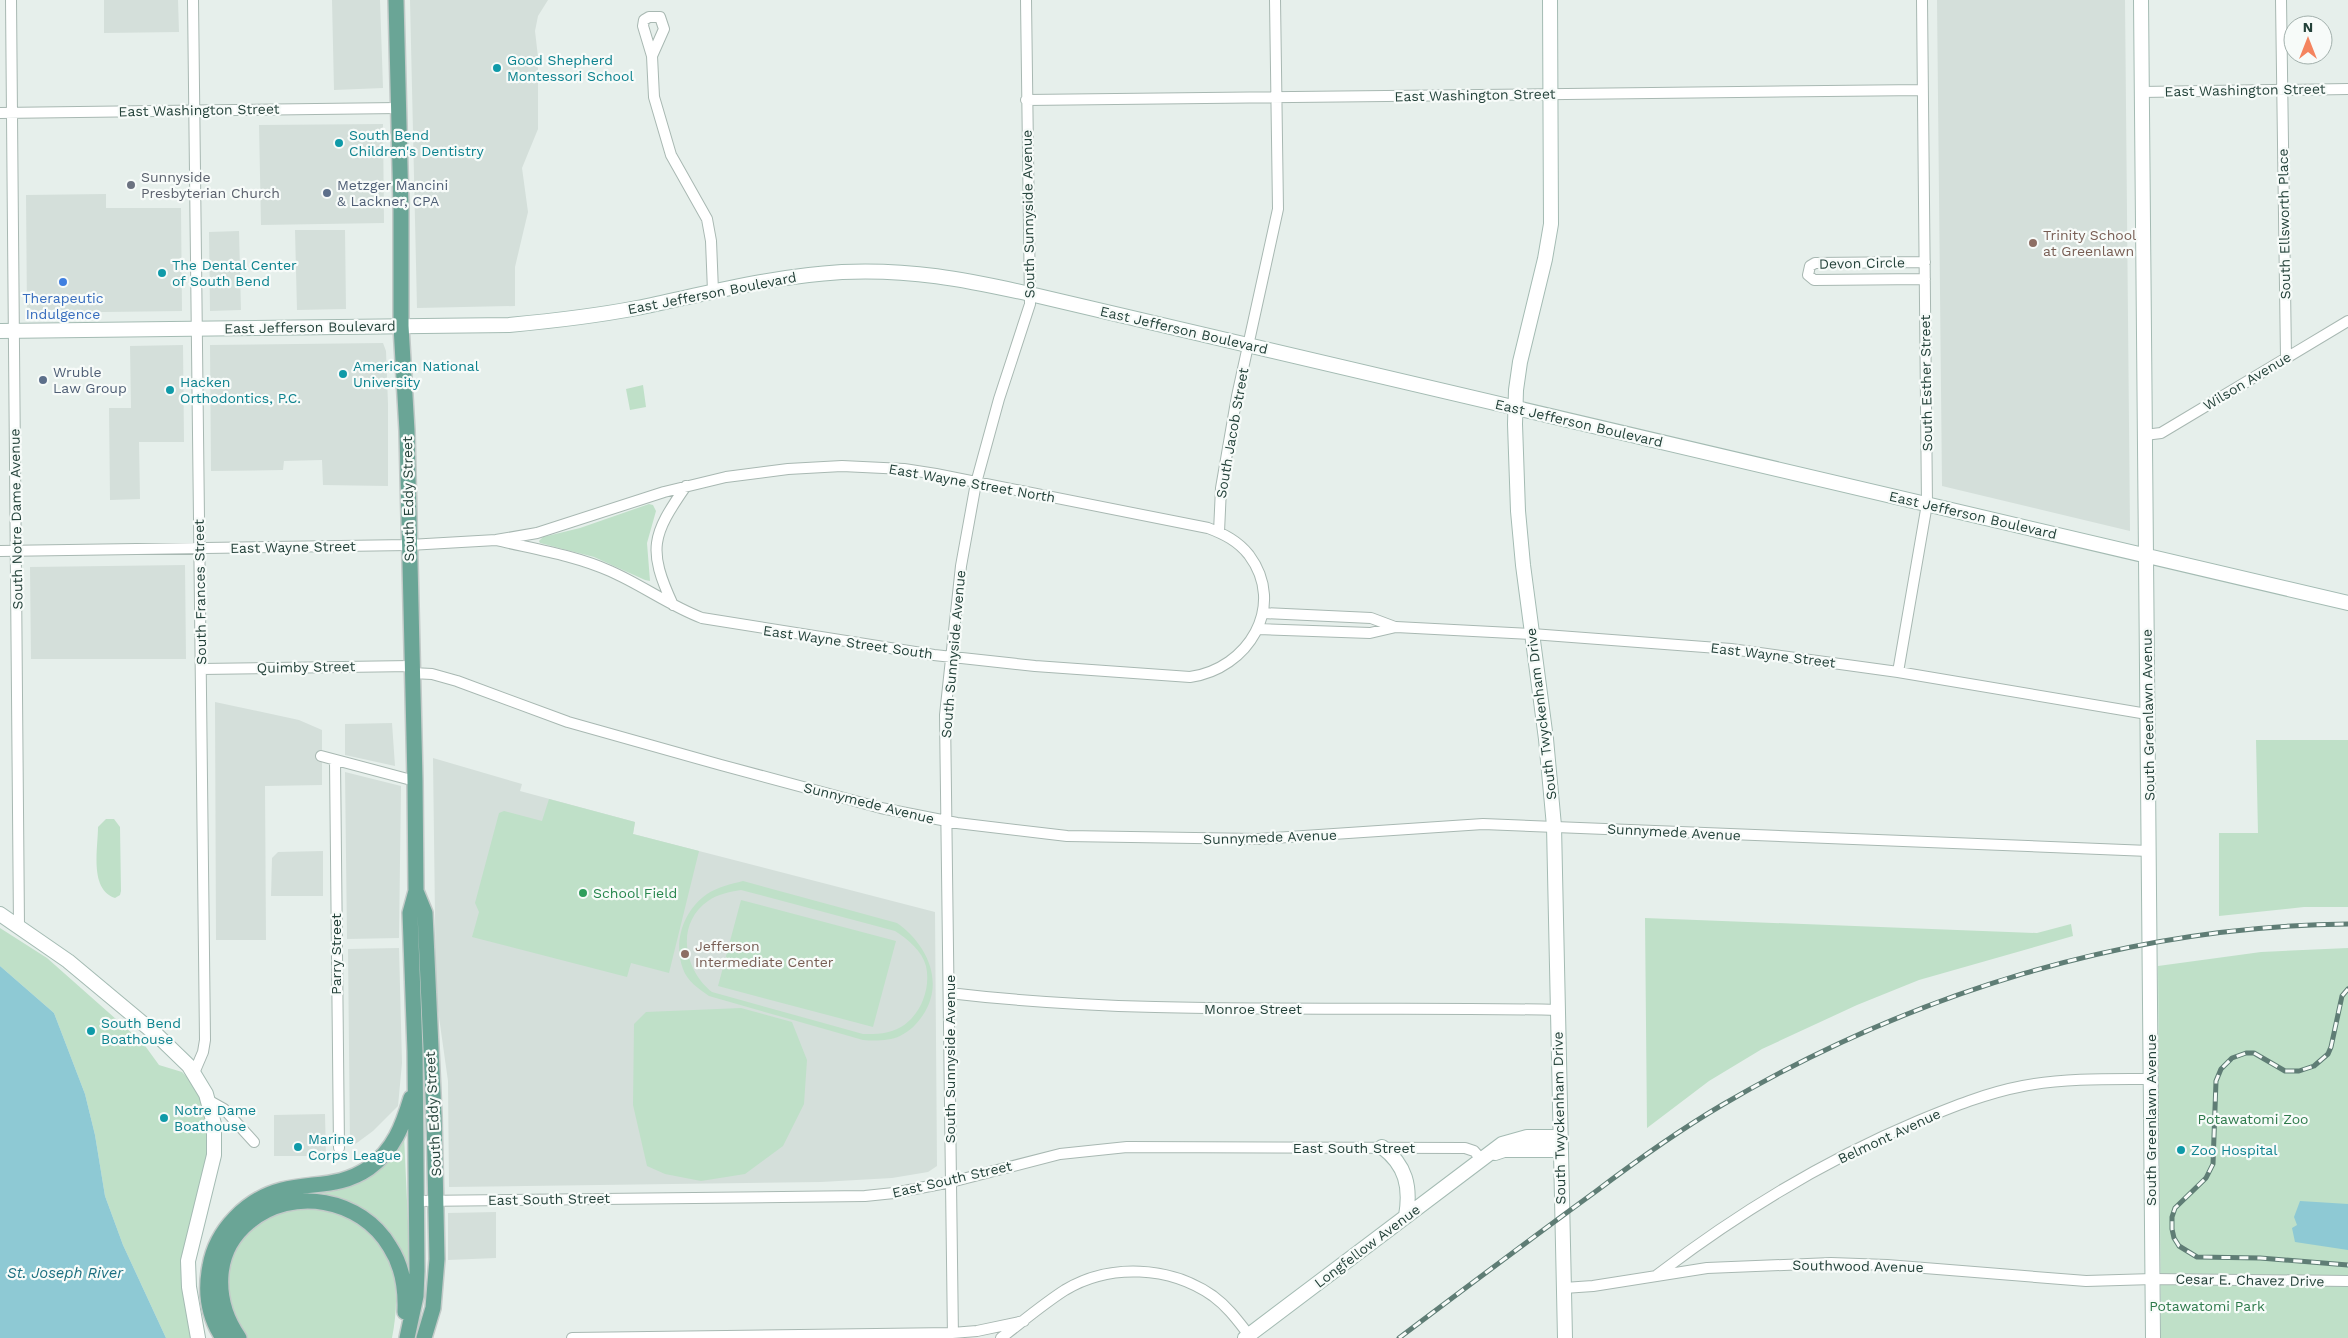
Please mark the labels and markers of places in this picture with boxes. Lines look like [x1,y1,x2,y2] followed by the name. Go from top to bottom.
[507,52,634,84] place label: Good Shepherd Montessori School
[491,62,503,74] marker: Good Shepherd Montessori School
[349,127,484,159] place label: South Bend Children's Dentistry
[333,137,345,149] marker: South Bend Children's Dentistry
[141,169,280,201] place label: Sunnyside Presbyterian Church
[337,177,448,209] place label: Metzger Mancini & Lackner, CPA
[125,179,137,191] marker: Sunnyside Presbyterian Church
[321,187,333,199] marker: Metzger Mancini & Lackner, CPA
[2043,227,2137,259] place label: Trinity School at Greenlawn
[2027,237,2039,249] marker: Trinity School at Greenlawn
[172,257,297,289] place label: The Dental Center of South Bend
[156,267,168,279] marker: The Dental Center of South Bend
[57,276,69,288] marker: Therapeutic Indulgence
[22,290,104,322] place label: Therapeutic Indulgence
[353,358,480,390] place label: American National University
[53,364,127,396] place label: Wruble Law Group
[337,368,349,380] marker: American National University
[37,374,49,386] marker: Wruble Law Group
[180,374,301,406] place label: Hacken Orthodontics, P.C.
[164,384,176,396] marker: Hacken Orthodontics, P.C.
[593,885,677,901] place label: School Field
[577,887,589,899] marker: School Field
[695,938,834,970] place label: Jefferson Intermediate Center
[679,948,691,960] marker: Jefferson Intermediate Center
[101,1015,181,1047] place label: South Bend Boathouse
[85,1025,97,1037] marker: South Bend Boathouse
[174,1102,256,1134] place label: Notre Dame Boathouse
[158,1112,170,1124] marker: Notre Dame Boathouse
[308,1131,401,1163] place label: Marine Corps League
[292,1141,304,1153] marker: Marine Corps League
[2191,1142,2278,1158] place label: Zoo Hospital
[2175,1144,2187,1156] marker: Zoo Hospital

